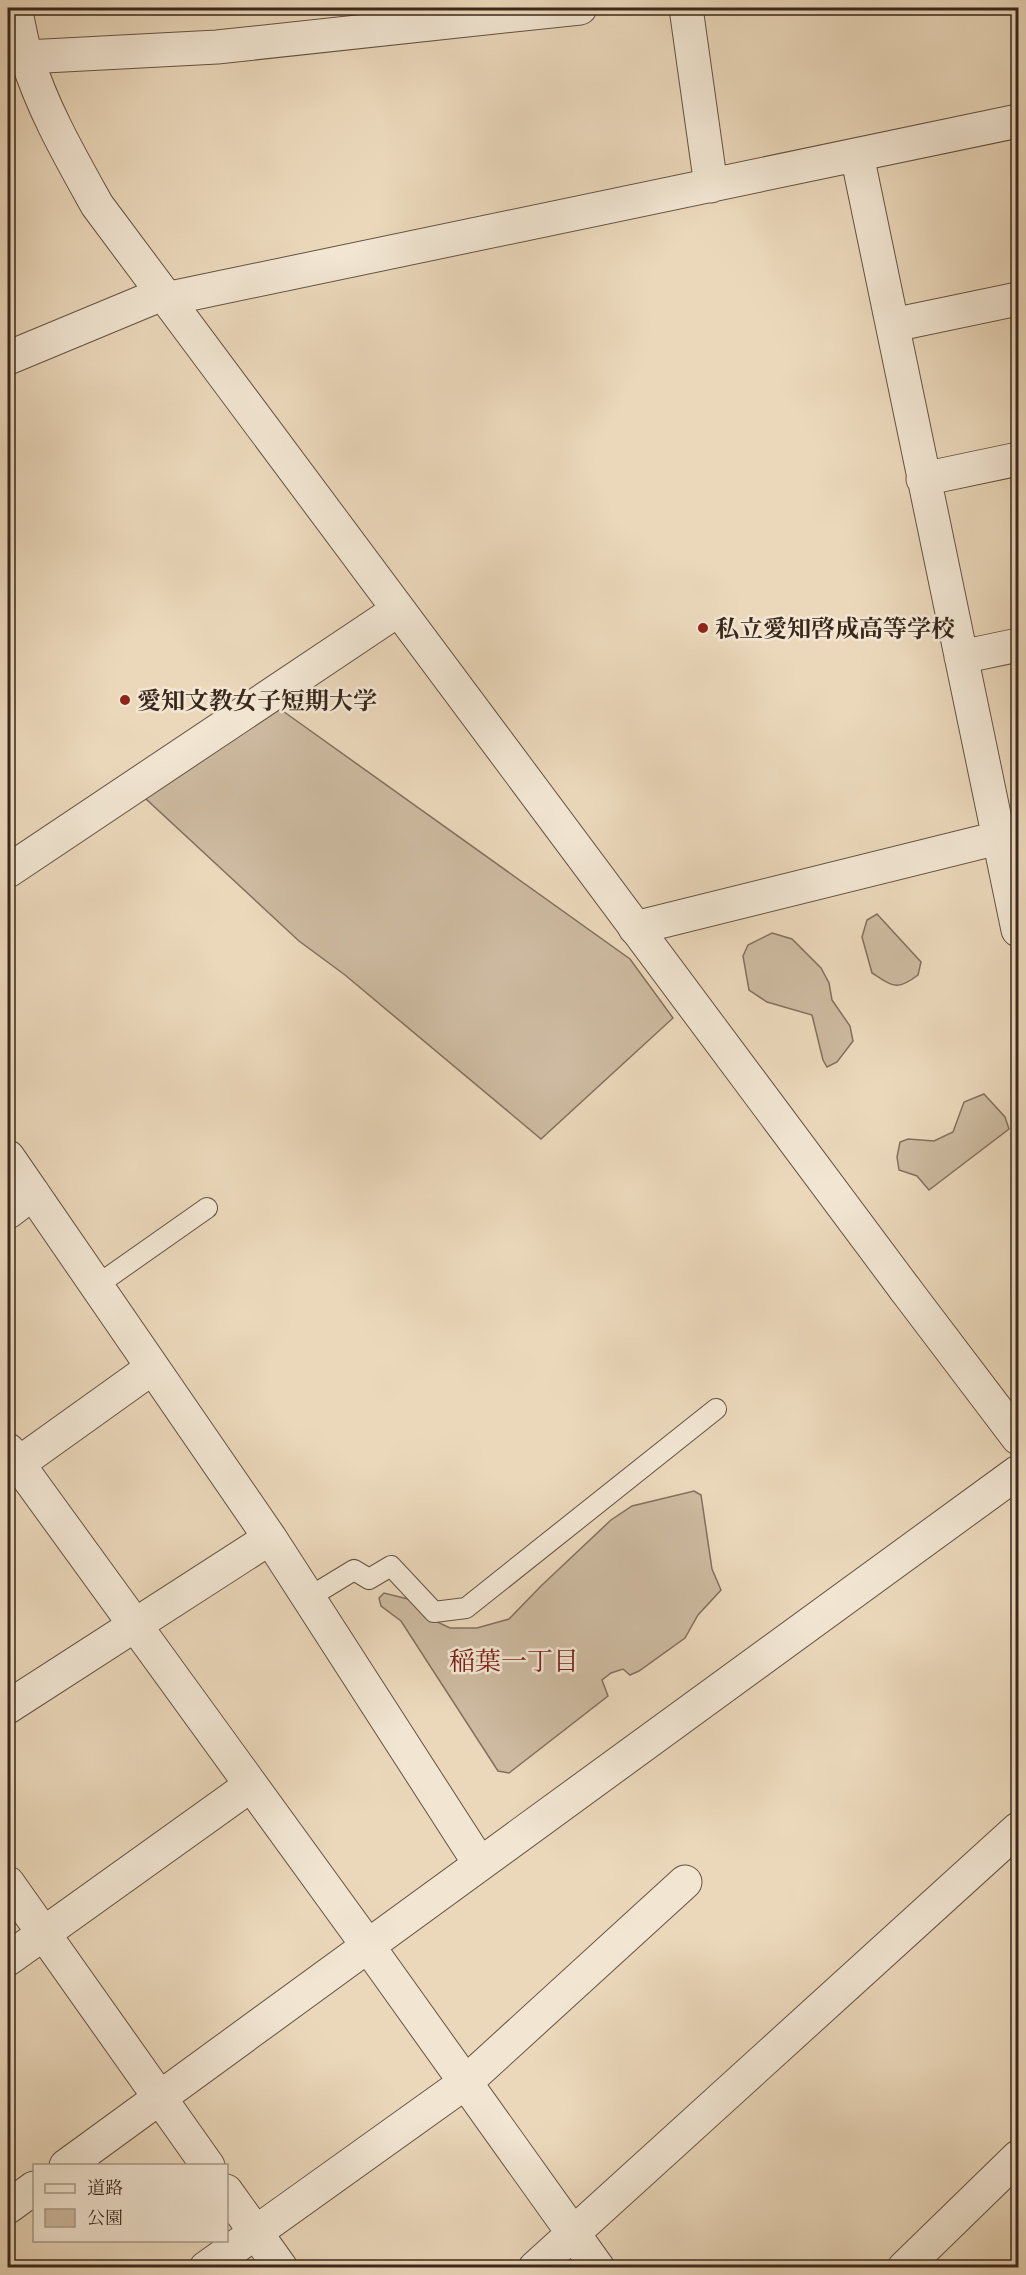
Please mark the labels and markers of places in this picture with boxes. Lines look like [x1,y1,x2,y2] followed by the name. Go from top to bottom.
[715,611,955,646] place label: 私立愛知啓成高等学校
[696,621,710,635] marker: 私立愛知啓成高等学校
[137,683,377,718] place label: 愛知文教女子短期大学
[118,693,132,707] marker: 愛知文教女子短期大学

